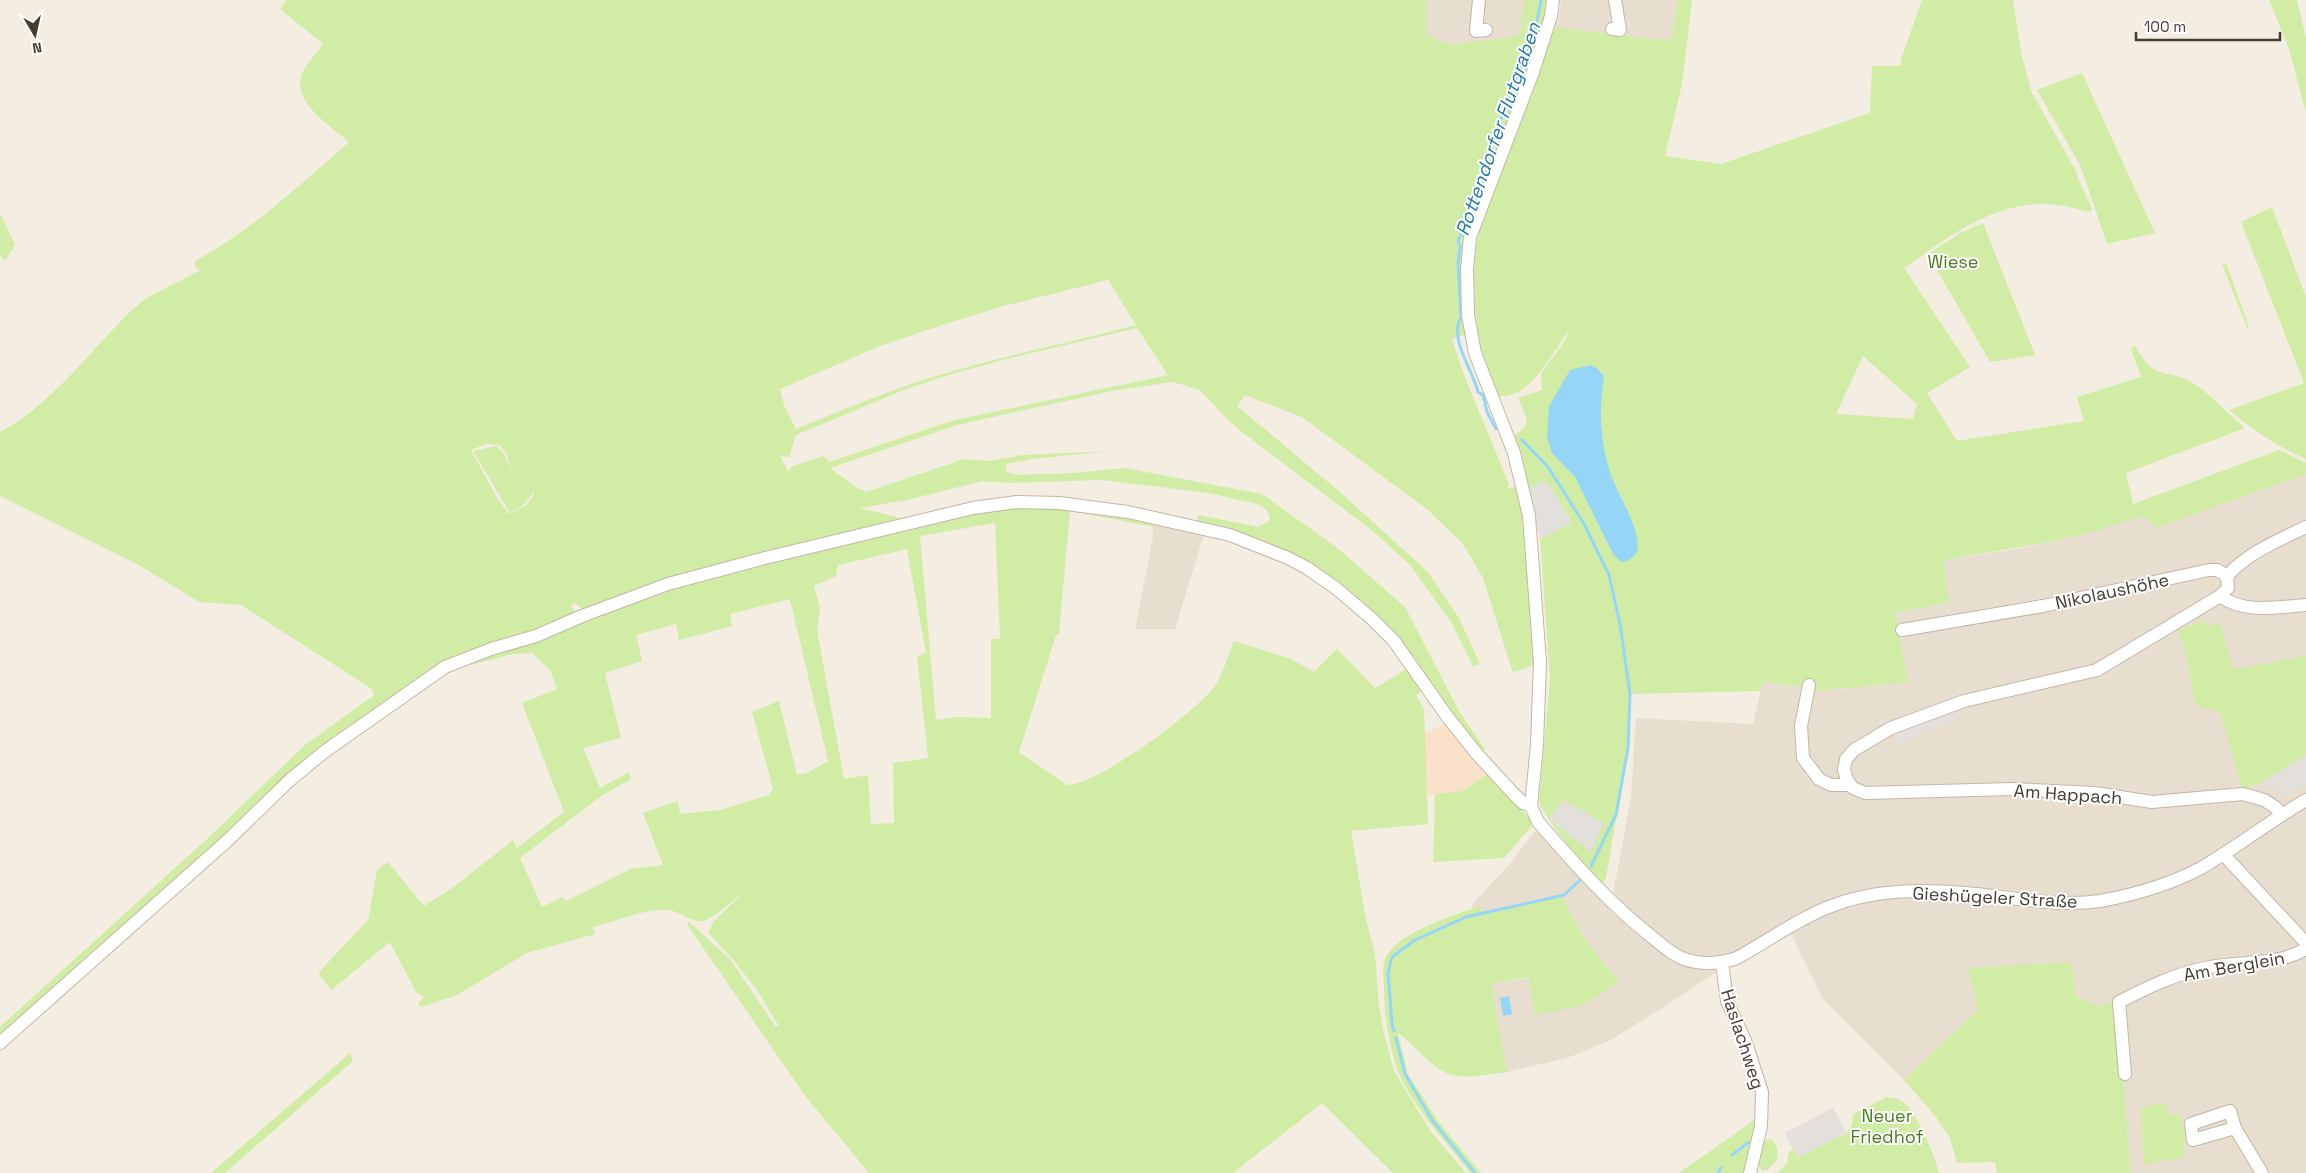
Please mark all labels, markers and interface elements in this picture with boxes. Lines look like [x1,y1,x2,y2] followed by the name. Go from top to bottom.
[10,10,60,60] north arrow
[2136,10,2280,42] scale bar
[2144,17,2186,36] text: 100 m
[1450,19,1546,239] water label: Rottendorfer Flutgraben
[31,38,43,57] text: N
[1928,250,1978,273] park label: Wiese
[2053,568,2171,614] street label: Nikolaushöhe
[2013,779,2123,809] street label: Am Happach
[1912,881,2078,913] street label: Gieshügeler Straße
[2182,946,2286,986] street label: Am Berglein
[1716,986,1770,1092] street label: Haslachweg
[1851,1104,1924,1148] park label: Neuer Friedhof

